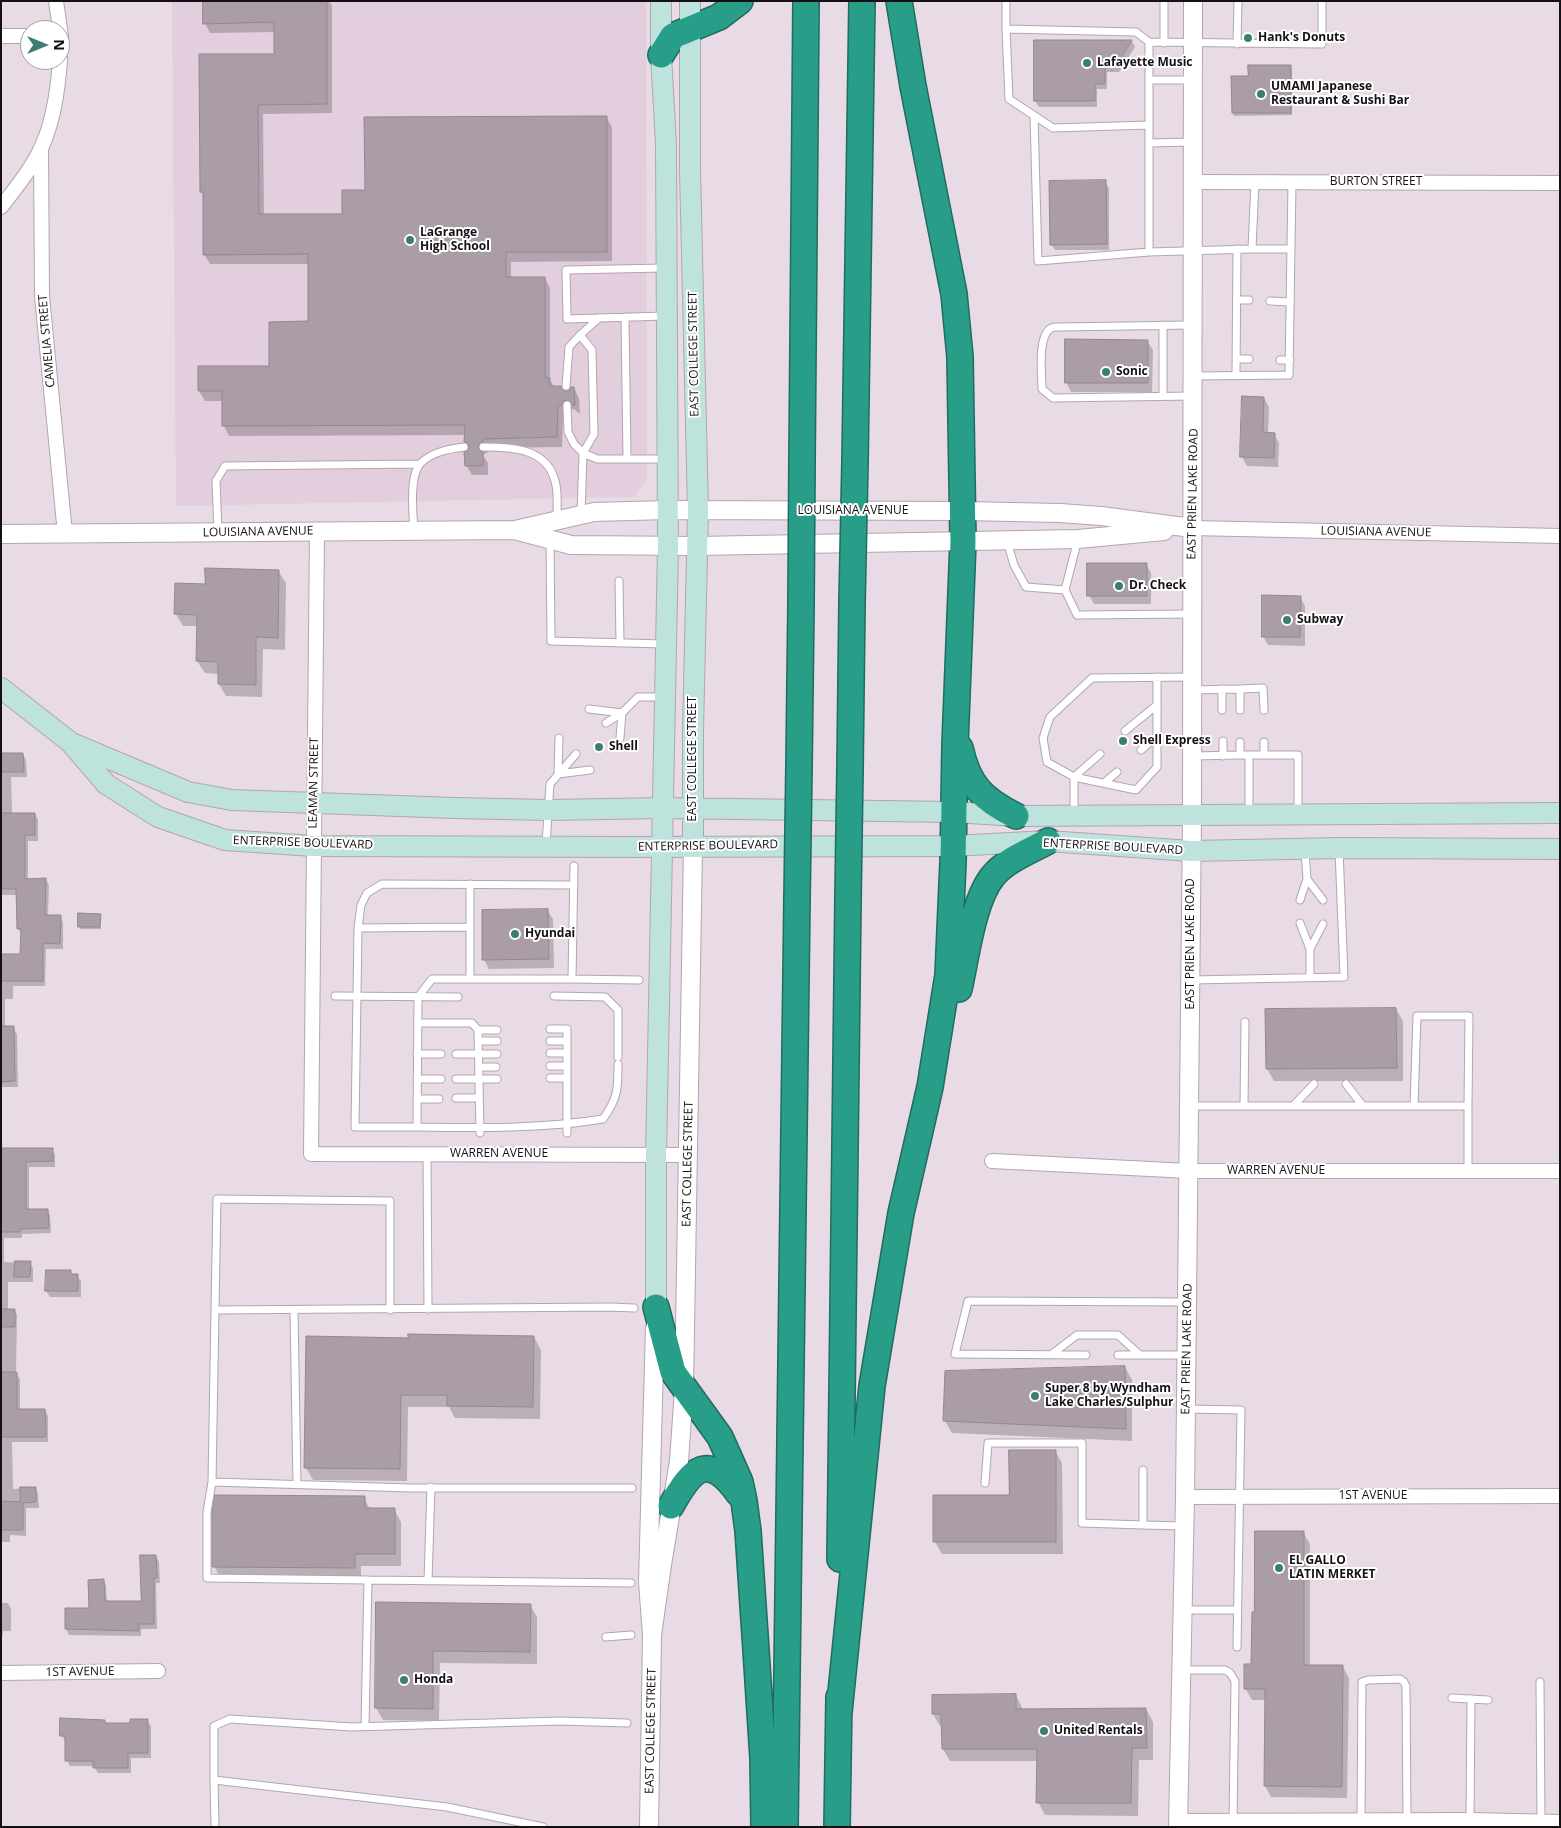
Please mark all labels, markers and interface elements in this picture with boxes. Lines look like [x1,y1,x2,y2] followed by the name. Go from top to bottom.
[20,20,70,70] north arrow
[1258,31,1345,45] place label: Hank's Donuts
[1242,32,1254,44] marker: Hank's Donuts
[50,39,69,51] text: N
[1097,56,1192,70] place label: Lafayette Music
[1081,57,1093,69] marker: Lafayette Music
[1271,80,1409,108] place label: UMAMI Japanese Restaurant & Sushi Bar
[1255,88,1267,100] marker: UMAMI Japanese Restaurant & Sushi Bar
[1330,175,1422,189] street label: BURTON STREET
[420,226,490,254] place label: LaGrange High School
[404,234,416,246] marker: LaGrange High School
[686,291,702,417] street label: EAST COLLEGE STREET
[36,294,58,388] street label: CAMELIA STREET
[1116,365,1148,379] place label: Sonic
[1100,366,1112,378] marker: Sonic
[1185,428,1201,560] street label: EAST PRIEN LAKE ROAD
[798,504,908,518] street label: LOUISIANA AVENUE
[202,524,314,540] street label: LOUISIANA AVENUE
[1320,524,1432,540] street label: LOUISIANA AVENUE
[1129,579,1186,593] place label: Dr. Check
[1113,580,1125,592] marker: Dr. Check
[1297,613,1343,627] place label: Subway
[1281,614,1293,626] marker: Subway
[686,696,700,822] street label: EAST COLLEGE STREET
[1133,734,1211,748] place label: Shell Express
[1117,735,1129,747] marker: Shell Express
[306,737,322,829] street label: LEAMAN STREET
[609,740,638,754] place label: Shell
[593,741,605,753] marker: Shell
[233,833,373,853] street label: ENTERPRISE BOULEVARD
[1043,836,1183,858] street label: ENTERPRISE BOULEVARD
[638,838,778,854] street label: ENTERPRISE BOULEVARD
[1184,878,1198,1010] street label: EAST PRIEN LAKE ROAD
[525,927,575,941] place label: Hyundai
[509,928,521,940] marker: Hyundai
[680,1101,696,1227] street label: EAST COLLEGE STREET
[450,1147,548,1161] street label: WARREN AVENUE
[1227,1164,1325,1178] street label: WARREN AVENUE
[1179,1283,1195,1415] street label: EAST PRIEN LAKE ROAD
[1045,1382,1174,1410] place label: Super 8 by Wyndham Lake Charles/Sulphur
[1029,1390,1041,1402] marker: Super 8 by Wyndham Lake Charles/Sulphur
[1338,1489,1408,1503] street label: 1ST AVENUE
[1289,1554,1375,1582] place label: EL GALLO LATIN MERKET
[1273,1562,1285,1574] marker: EL GALLO LATIN MERKET
[45,1664,115,1680] street label: 1ST AVENUE
[643,1668,659,1794] street label: EAST COLLEGE STREET
[414,1673,453,1687] place label: Honda
[398,1674,410,1686] marker: Honda
[1054,1724,1143,1738] place label: United Rentals
[1038,1725,1050,1737] marker: United Rentals

